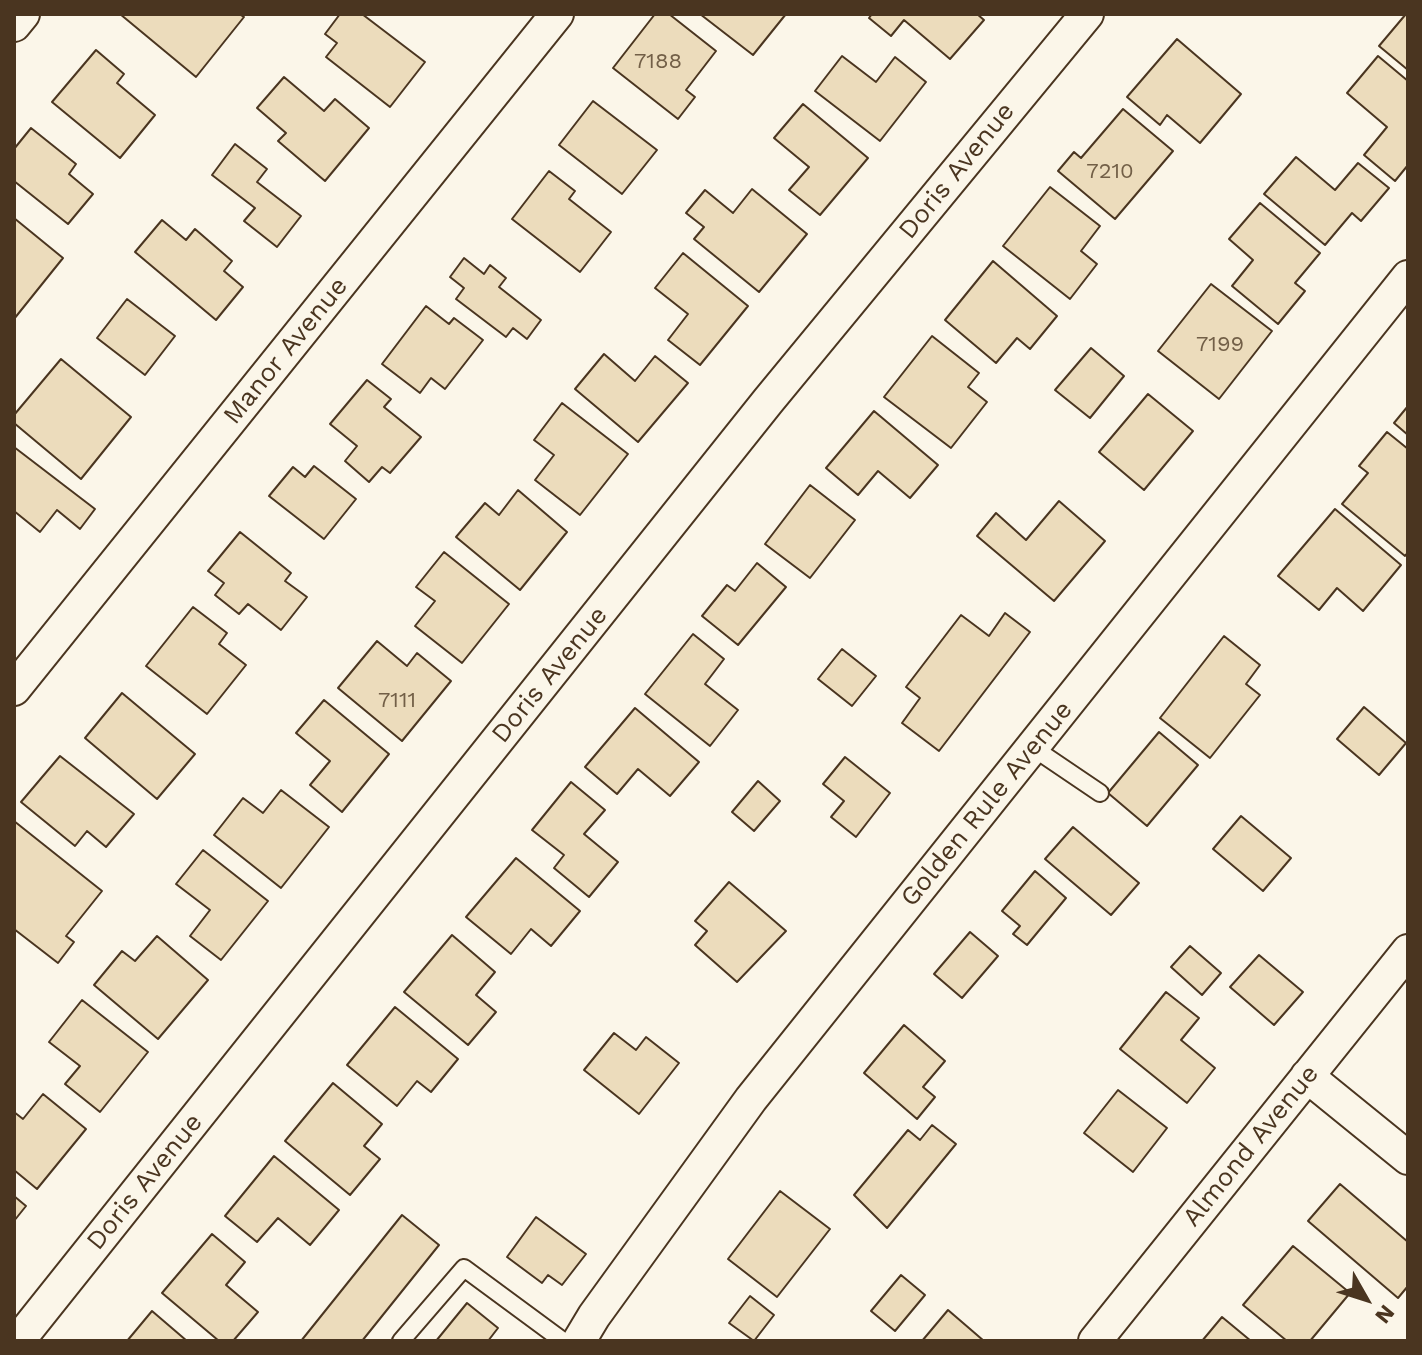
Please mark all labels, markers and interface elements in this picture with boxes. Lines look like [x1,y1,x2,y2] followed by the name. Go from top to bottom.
[634,49,682,75] house number: 7188
[893,97,1021,245] street label: Doris Avenue
[1086,159,1134,185] house number: 7210
[217,271,355,431] street label: Manor Avenue
[1196,332,1244,358] house number: 7199
[486,601,614,749] street label: Doris Avenue
[378,688,416,714] house number: 7111
[894,695,1080,913] street label: Golden Rule Avenue
[1176,1059,1326,1233] street label: Almond Avenue
[81,1108,209,1256] street label: Doris Avenue
[1326,1259,1406,1339] north arrow
[1370,1300,1400,1329] text: N

